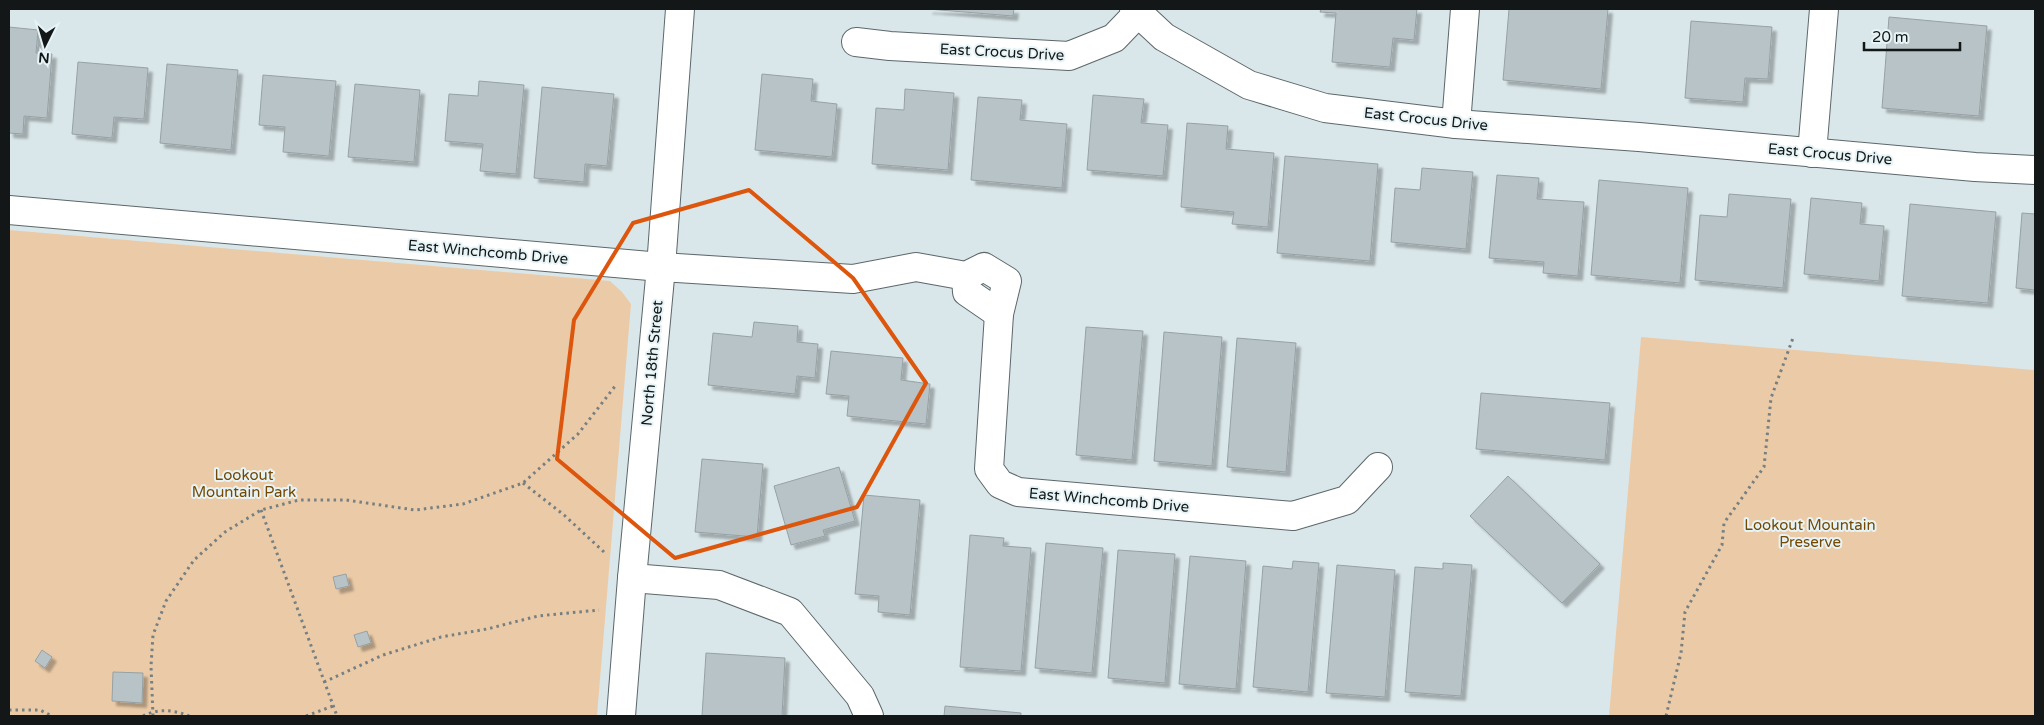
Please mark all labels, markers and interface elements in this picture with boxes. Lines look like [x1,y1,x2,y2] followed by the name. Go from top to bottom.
[20,20,70,70] north arrow
[1864,20,1960,52] scale bar
[1872,28,1909,46] text: 20 m
[939,40,1065,64] street label: East Crocus Drive
[38,48,50,66] text: N
[1363,104,1489,134] street label: East Crocus Drive
[1767,140,1893,168] street label: East Crocus Drive
[407,236,569,268] street label: East Winchcomb Drive
[638,299,666,427] street label: North 18th Street
[192,466,296,501] park label: Lookout Mountain Park
[1028,484,1190,516] street label: East Winchcomb Drive
[1744,516,1876,551] park label: Lookout Mountain Preserve

